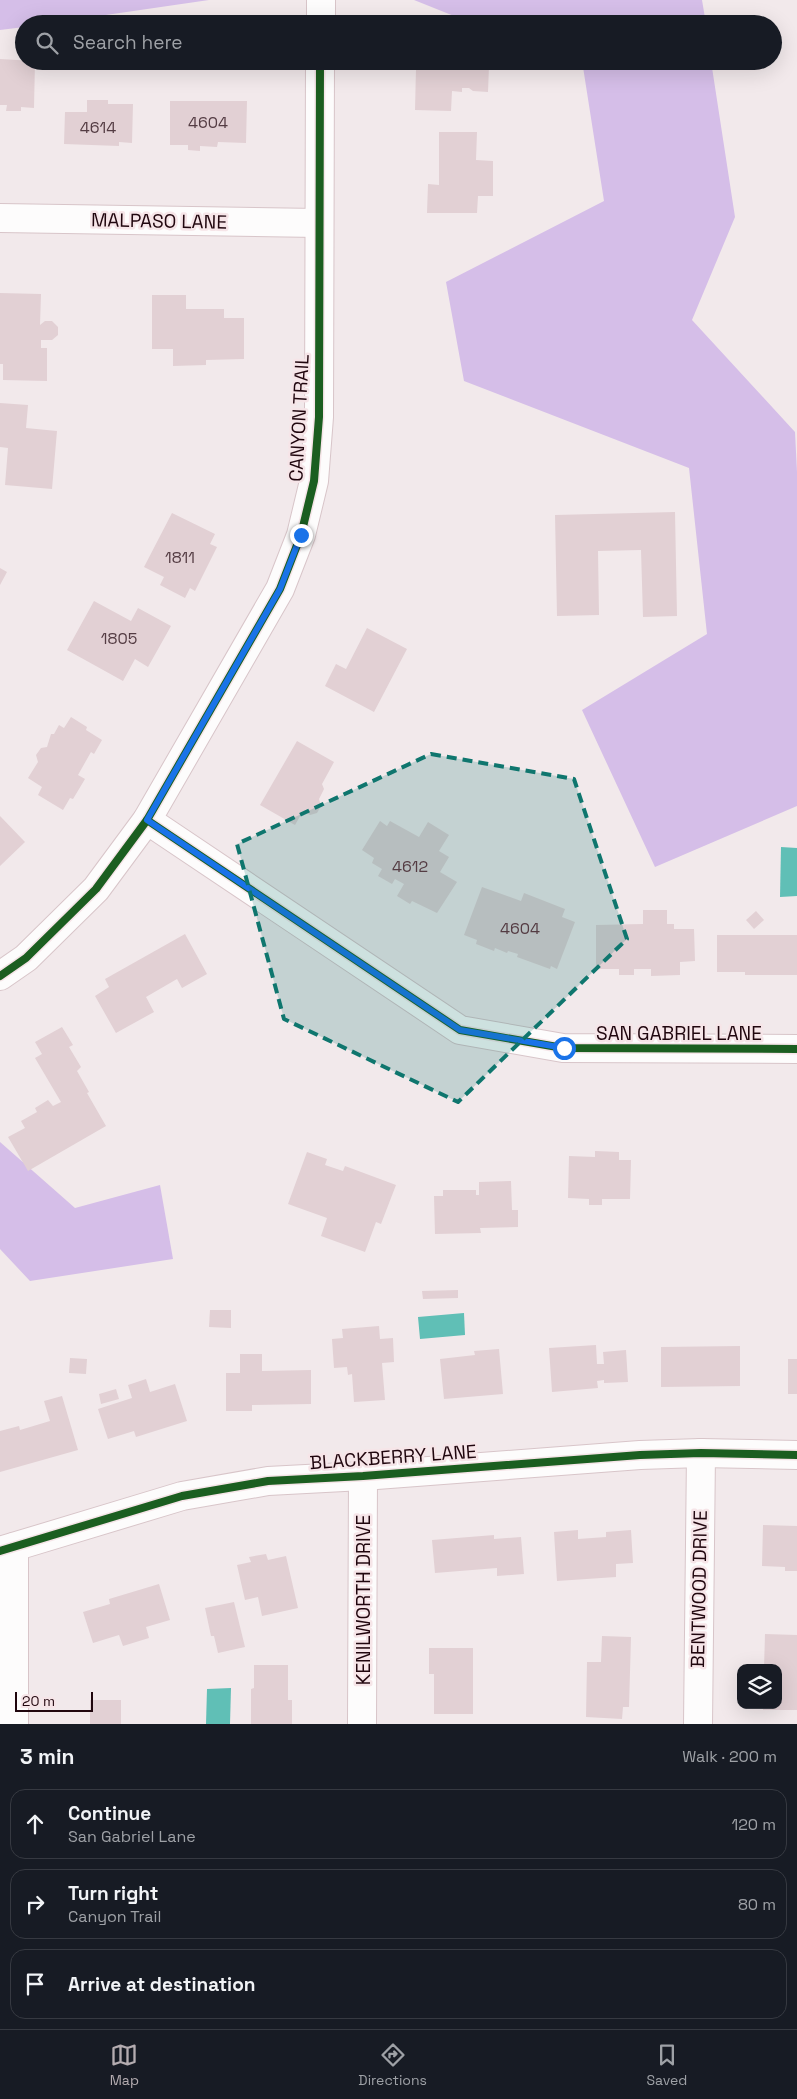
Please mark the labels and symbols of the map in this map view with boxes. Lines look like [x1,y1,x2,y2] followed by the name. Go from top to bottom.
[188,112,228,133] house number: 4604
[80,117,116,138] house number: 4614
[91,207,227,235] street label: MALPASO LANE
[283,354,315,482] street label: CANYON TRAIL
[290,524,313,547] route end
[165,547,195,568] house number: 1811
[101,628,137,649] house number: 1805
[392,856,428,877] house number: 4612
[500,918,540,939] house number: 4604
[596,1021,762,1046] street label: SAN GABRIEL LANE
[553,1037,576,1060] route start
[309,1439,477,1475] street label: BLACKBERRY LANE
[685,1510,713,1668] street label: BENTWOOD DRIVE
[351,1515,376,1685] street label: KENILWORTH DRIVE
[15,1689,92,1712] scale bar

